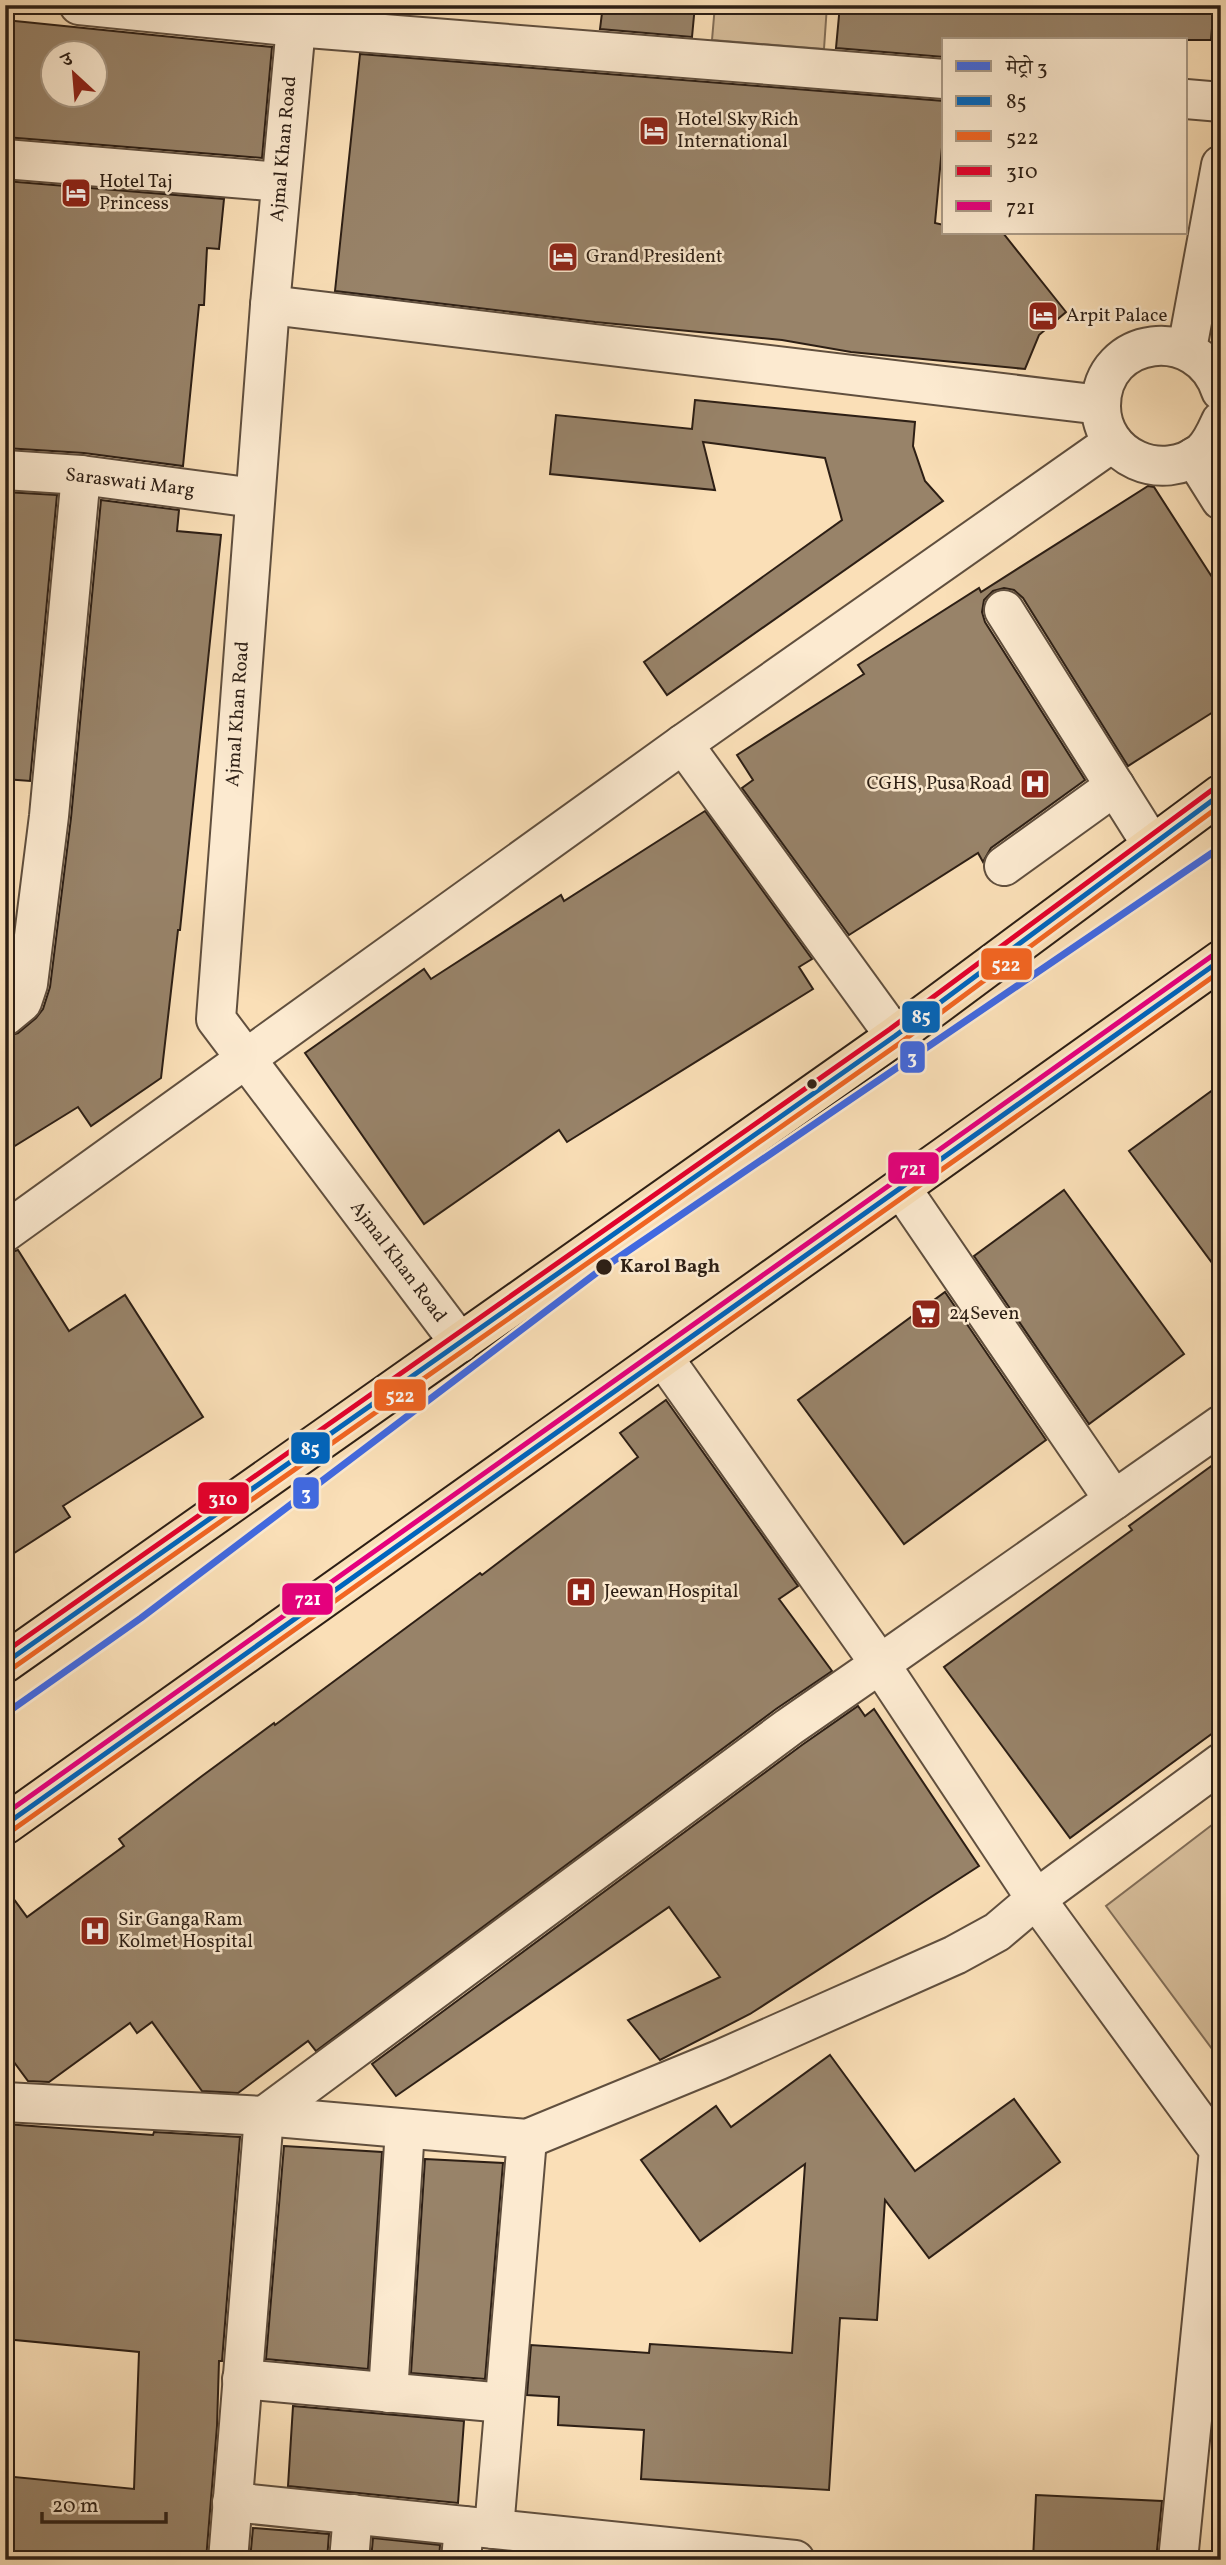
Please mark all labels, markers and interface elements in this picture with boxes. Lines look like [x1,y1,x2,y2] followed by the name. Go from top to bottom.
[38,38,108,108] north arrow
[942,38,1188,234] legend
[56,46,79,75] text: उ
[1005,54,1048,83] text: मेट्रो 3
[265,75,303,223] street label: Ajmal Khan Road
[1006,88,1027,117] text: 85
[677,107,799,155] place label: Hotel Sky Rich International
[637,114,671,148] hotel icon: Hotel Sky Rich International
[1006,124,1039,153] text: 522
[1006,158,1038,187] text: 310
[99,169,173,217] place label: Hotel Taj Princess
[59,176,93,210] hotel icon: Hotel Taj Princess
[1006,194,1035,223] text: 721
[546,240,580,274] hotel icon: Grand President
[586,244,723,270] place label: Grand President
[1026,299,1060,333] hotel icon: Arpit Palace
[1066,303,1168,329] place label: Arpit Palace
[64,462,196,504] street label: Saraswati Marg
[220,640,256,788] street label: Ajmal Khan Road
[1018,767,1052,801] hospital icon: CGHS, Pusa Road
[867,771,1012,797] place label: CGHS, Pusa Road
[980,947,1033,981] line badge: 522
[992,953,1021,979] text: 522
[901,1000,941,1034] line badge: 85
[911,1005,931,1031] text: 85
[899,1040,926,1074] line badge: 3
[907,1046,917,1072] text: 3
[805,1077,819,1091] unlabelled marker
[887,1151,940,1185] line badge: 721
[900,1157,926,1183] text: 721
[344,1196,452,1328] street label: Ajmal Khan Road
[620,1254,720,1280] place label: Karol Bagh
[594,1257,614,1277] marker: Karol Bagh
[909,1297,943,1331] supermarket icon: 24Seven
[949,1301,1019,1327] place label: 24Seven
[373,1378,427,1412] line badge: 522
[386,1384,415,1410] text: 522
[290,1431,331,1465] line badge: 85
[300,1437,320,1463] text: 85
[292,1476,320,1510] line badge: 3
[197,1481,250,1515] line badge: 310
[301,1482,311,1508] text: 3
[208,1487,238,1513] text: 310
[564,1575,598,1609] hospital icon: Jeewan Hospital
[604,1579,739,1605] place label: Jeewan Hospital
[281,1582,334,1616] line badge: 721
[295,1587,321,1613] text: 721
[118,1907,253,1955] place label: Sir Ganga Ram Kolmet Hospital
[78,1914,112,1948] hospital icon: Sir Ganga Ram Kolmet Hospital
[42,2481,166,2525] scale bar
[52,2492,98,2521] text: 20 m

